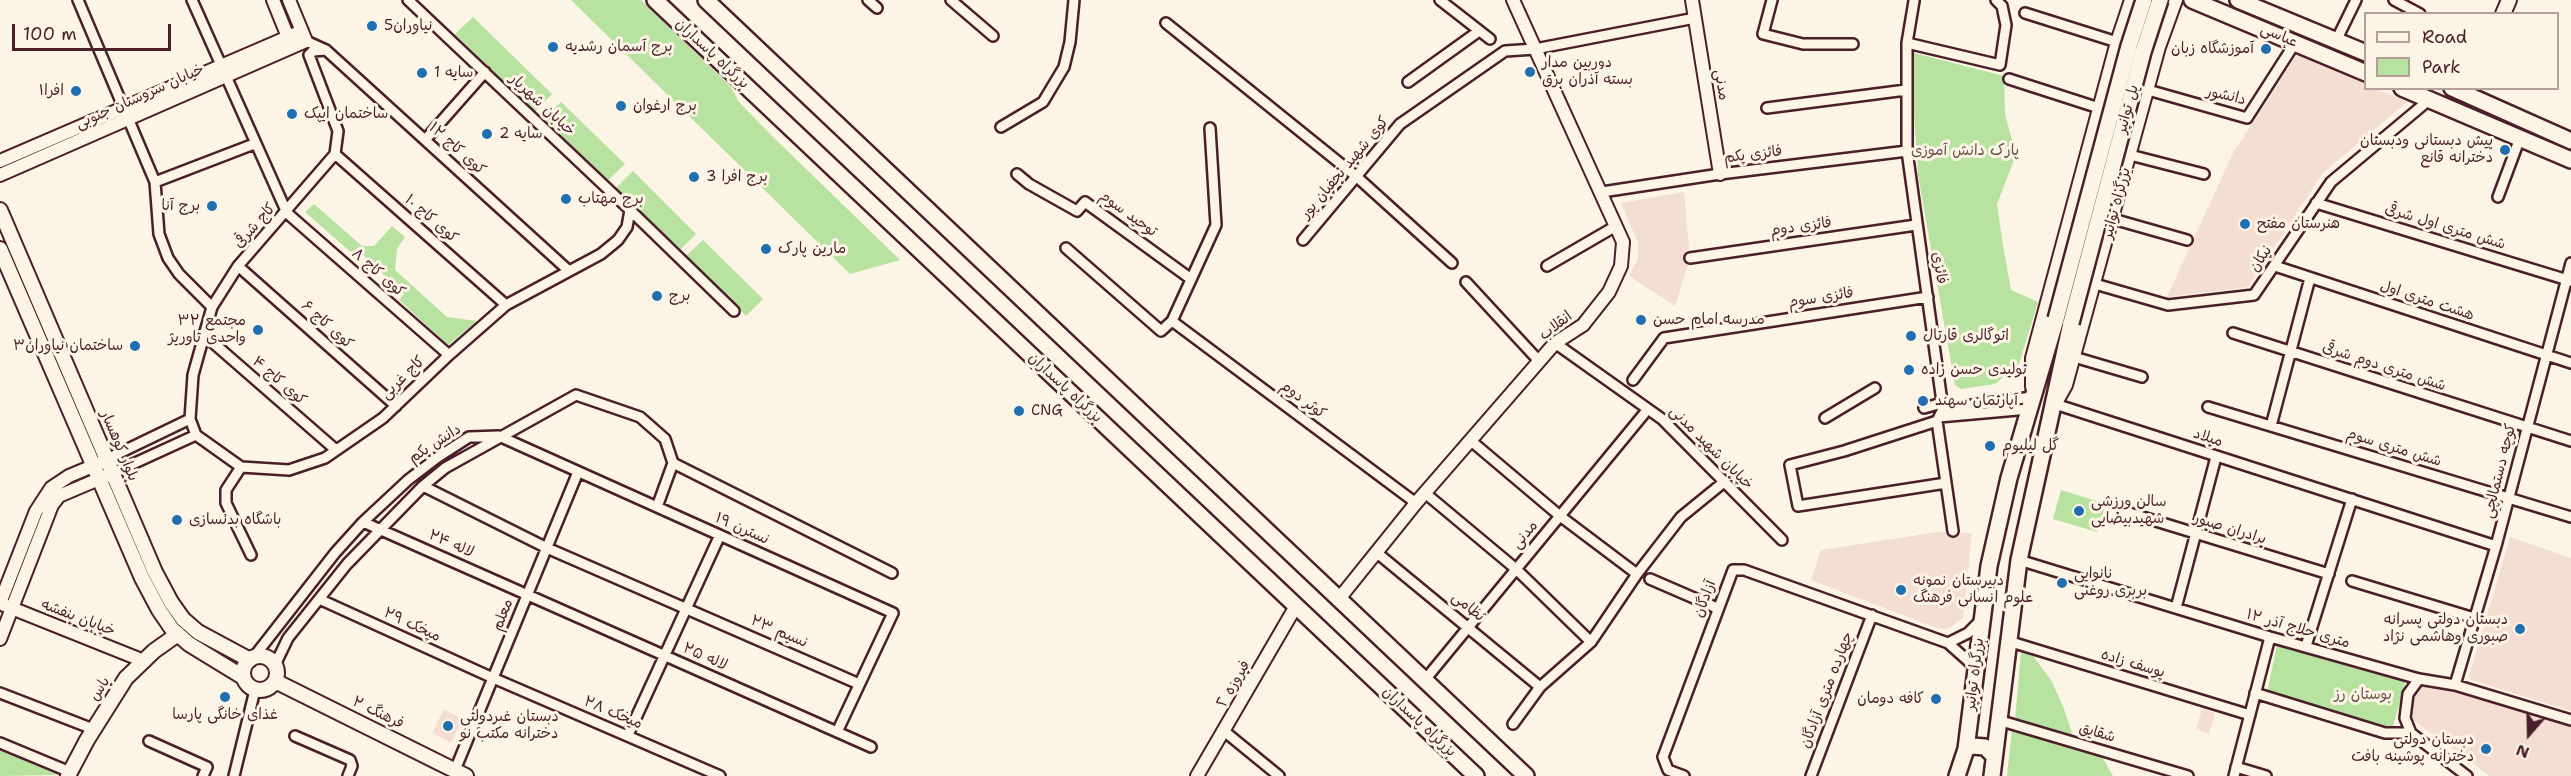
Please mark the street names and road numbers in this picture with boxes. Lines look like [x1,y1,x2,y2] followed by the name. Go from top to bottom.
[671,15,753,93] street label: بزرگراه پاسداران
[2258,20,2300,52] street label: عباسى
[73,61,207,133] street label: خیابان سروستان جنوبی
[1710,68,1732,102] street label: مدنی
[505,70,579,140] street label: خیابان شهریار
[2113,83,2143,135] street label: پل توانیر
[2205,83,2247,109] street label: دانشور
[1297,113,1393,223] street label: کوی شهید نجفیان پور
[425,119,489,179] street label: کوی کاج ۱۲
[1723,142,1783,168] street label: فائزی یکم
[2099,166,2135,240] street label: بزرگراه توانیر
[1096,187,1160,241] street label: توحید سوم
[401,191,461,247] street label: کوی کاج ۱۰
[230,200,280,252] street label: کاج شرقی
[2382,200,2508,254] street label: شش متری اول شرقی
[1769,214,1833,240] street label: فائزی دوم
[2246,242,2276,276] street label: نیکان
[348,245,408,301] street label: کوی کاج ۸
[1928,251,1950,285] street label: فائزی
[2378,277,2476,325] street label: هشت متری اول
[1787,284,1855,312] street label: فائزی سوم
[297,297,357,353] street label: کوی کاج ۶
[1536,308,1576,344] street label: انقلاب
[2320,339,2448,395] street label: شش متری دوم شرقی
[1024,349,1106,427] street label: بزرگراه پاسداران
[248,353,310,409] street label: کوی کاج ۴
[377,353,429,403] street label: کاج غربی
[1277,377,1329,423] street label: کوثر دوم
[1665,402,1757,494] street label: خیابان شهید مدنی
[96,408,142,484] street label: بلوار کوهسار
[405,420,465,468] street label: دانش یکم
[2480,422,2520,520] street label: کوچه دستمالچی
[2191,425,2225,451] street label: میلاد
[2344,425,2444,471] street label: شش متری سوم
[712,509,772,549] street label: نسترن ۱۹
[2192,509,2268,549] street label: برادران صبور
[1508,517,1542,553] street label: مدنی
[426,526,476,562] street label: لاله ۲۴
[1690,578,1720,620] street label: آزادگان
[1448,588,1488,626] street label: نظامی
[38,596,118,640] street label: خیابان بنفشه
[488,596,518,634] street label: معلم
[381,604,443,646] street label: میخک ۲۹
[2244,606,2352,652] street label: ۱۲ متری حلاج آذر
[748,612,810,652] street label: نسیم ۲۳
[1797,629,1857,751] street label: چهارده متری آزادگان
[1962,637,1988,711] street label: بزرگراه توانیر
[680,639,730,675] street label: لاله ۲۵
[2099,646,2167,682] street label: یوسف زاده
[1213,657,1255,711] street label: فیروزه ٢
[86,673,114,705] street label: یاس
[1378,683,1460,761] street label: بزرگراه پاسداران
[349,693,407,733] street label: فرهنگ ۲
[581,693,645,733] street label: میخک ۲۸
[2077,719,2117,747] street label: شقایق

